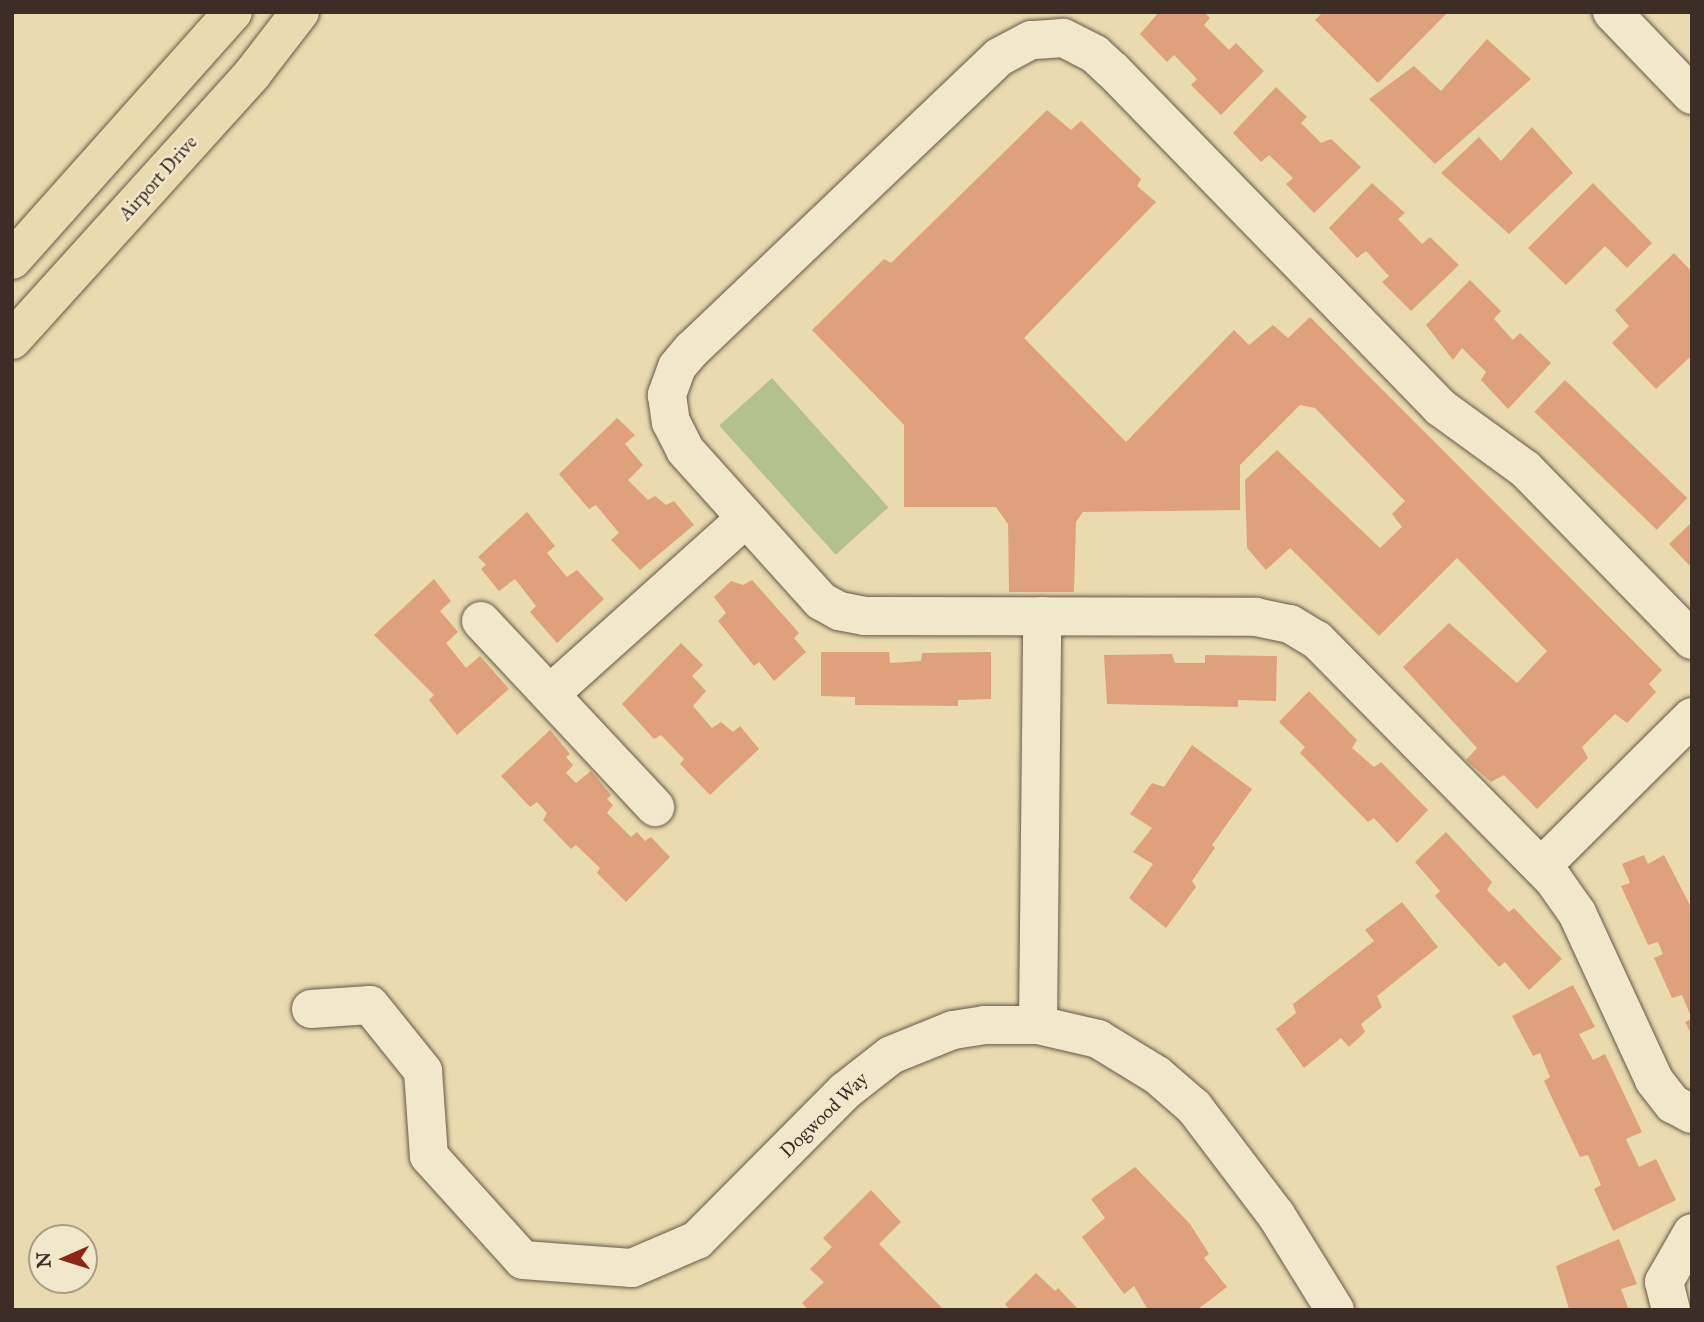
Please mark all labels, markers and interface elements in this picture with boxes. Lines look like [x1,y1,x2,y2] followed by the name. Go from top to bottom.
[114,131,202,225] street label: Airport Drive
[775,1068,873,1162] street label: Dogwood Way
[28,1224,98,1294] north arrow
[32,1251,55,1269] text: N

